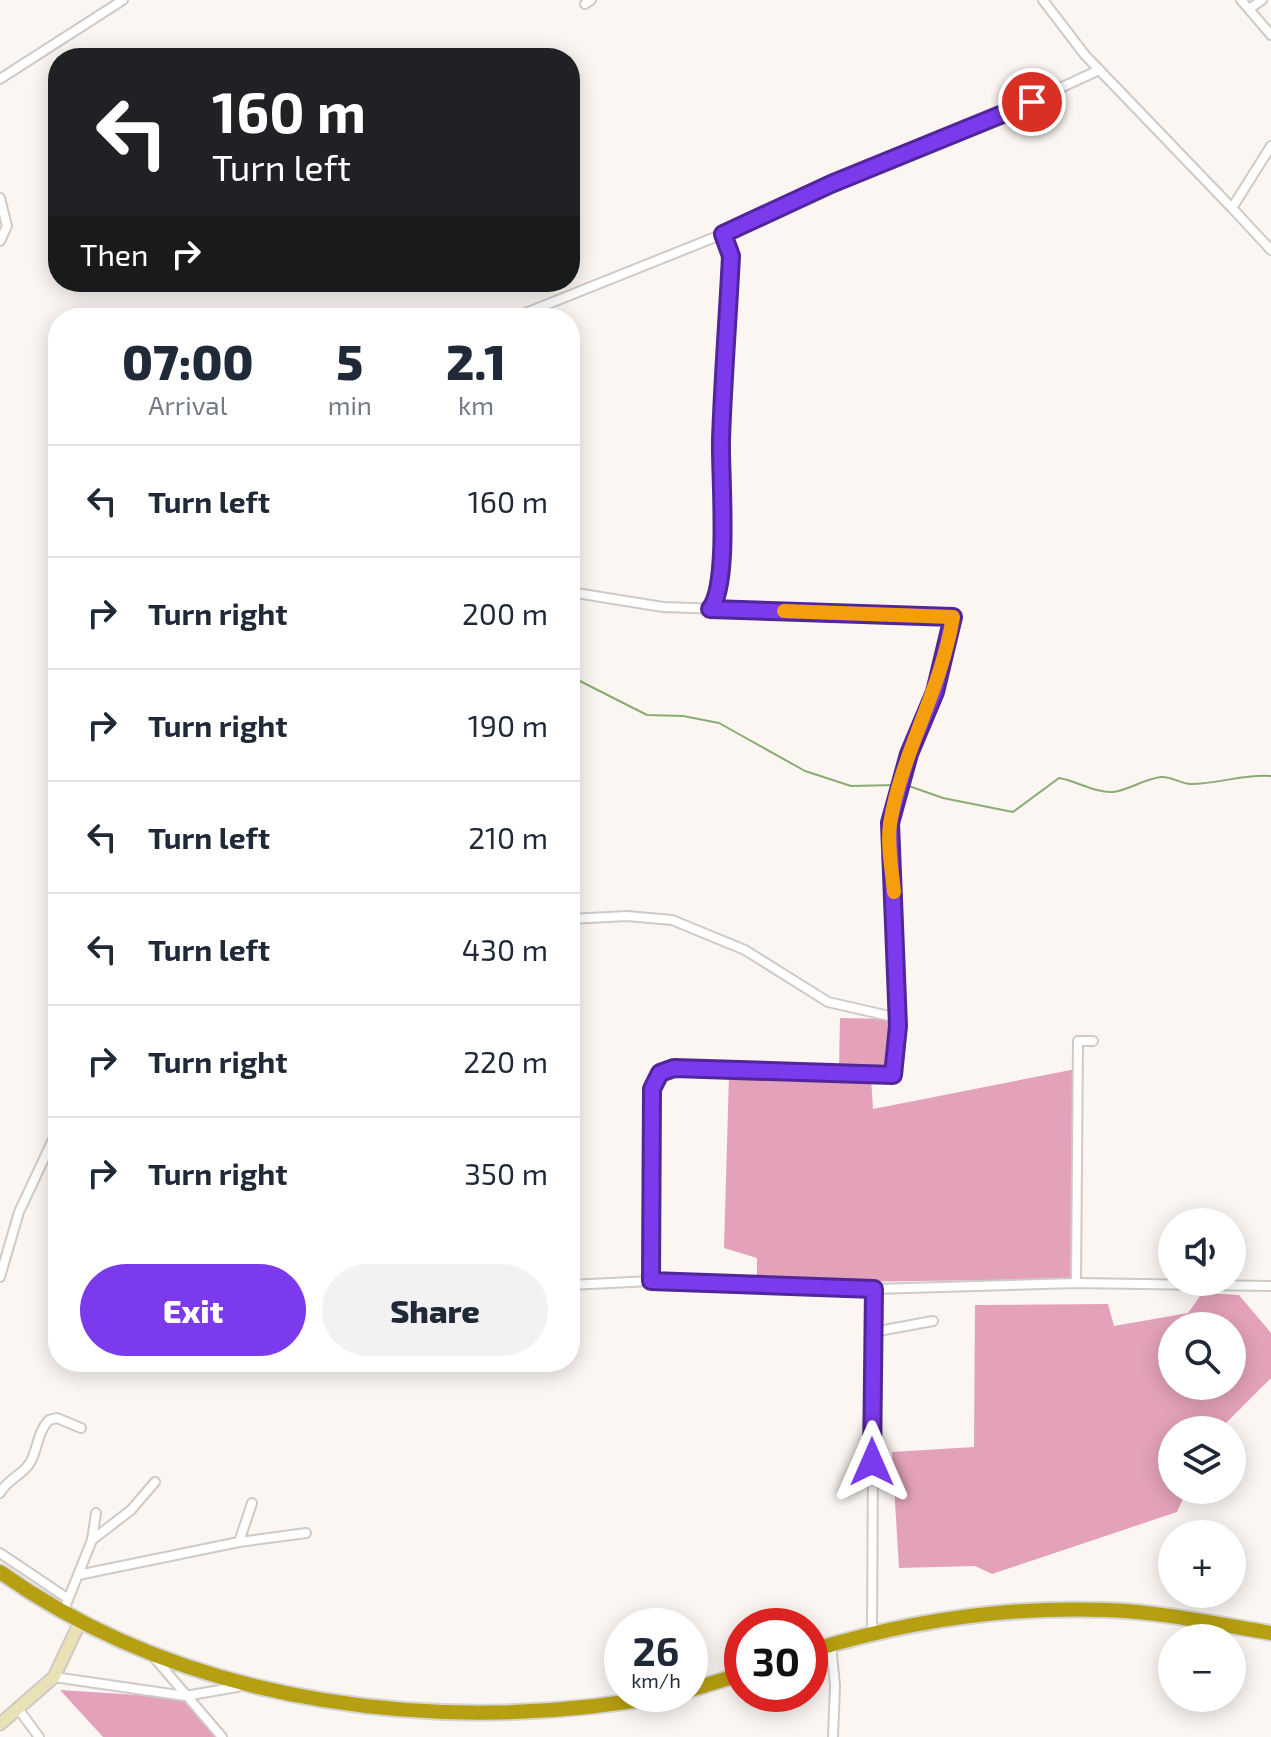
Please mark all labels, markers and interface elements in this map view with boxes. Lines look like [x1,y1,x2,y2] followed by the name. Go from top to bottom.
[998,68,1066,136] pin
[212,77,366,144] text: 160 m
[80,80,184,184] icon: left
[1010,80,1054,124] icon: arrive
[212,145,351,188] text: Turn left
[164,232,208,276] icon: right
[80,236,148,272] text: Then
[122,332,254,390] text: 07:00
[336,332,363,390] text: 5
[446,332,506,390] text: 2.1
[148,389,227,420] text: Arrival
[328,389,372,420] text: min
[458,389,494,420] text: km
[80,479,124,523] icon: left
[148,483,270,519] text: Turn left
[468,483,548,519] text: 160 m
[80,591,124,635] icon: right
[148,595,288,631] text: Turn right
[462,595,548,631] text: 200 m
[80,703,124,747] icon: right
[148,707,288,743] text: Turn right
[468,707,548,743] text: 190 m
[80,815,124,859] icon: left
[148,819,270,855] text: Turn left
[468,819,548,855] text: 210 m
[80,927,124,971] icon: left
[148,931,270,967] text: Turn left
[462,931,548,967] text: 430 m
[80,1039,124,1083] icon: right
[148,1043,288,1079] text: Turn right
[463,1043,548,1079] text: 220 m
[80,1151,124,1195] icon: right
[148,1155,288,1191] text: Turn right
[464,1155,548,1191] text: 350 m
[1158,1208,1246,1712] map controls
[1158,1208,1246,1296] button: sound
[80,1264,306,1356] button: Exit
[322,1264,548,1356] button: Share
[1158,1312,1246,1400] button: search
[1158,1416,1246,1504] button: layers
[830,1420,914,1504] position arrow
[1158,1520,1246,1608] button: +
[724,1608,828,1712] speed limit sign: 30
[1158,1624,1246,1712] button: −
[633,1626,679,1674] text: 26
[631,1668,681,1692] text: km/h

